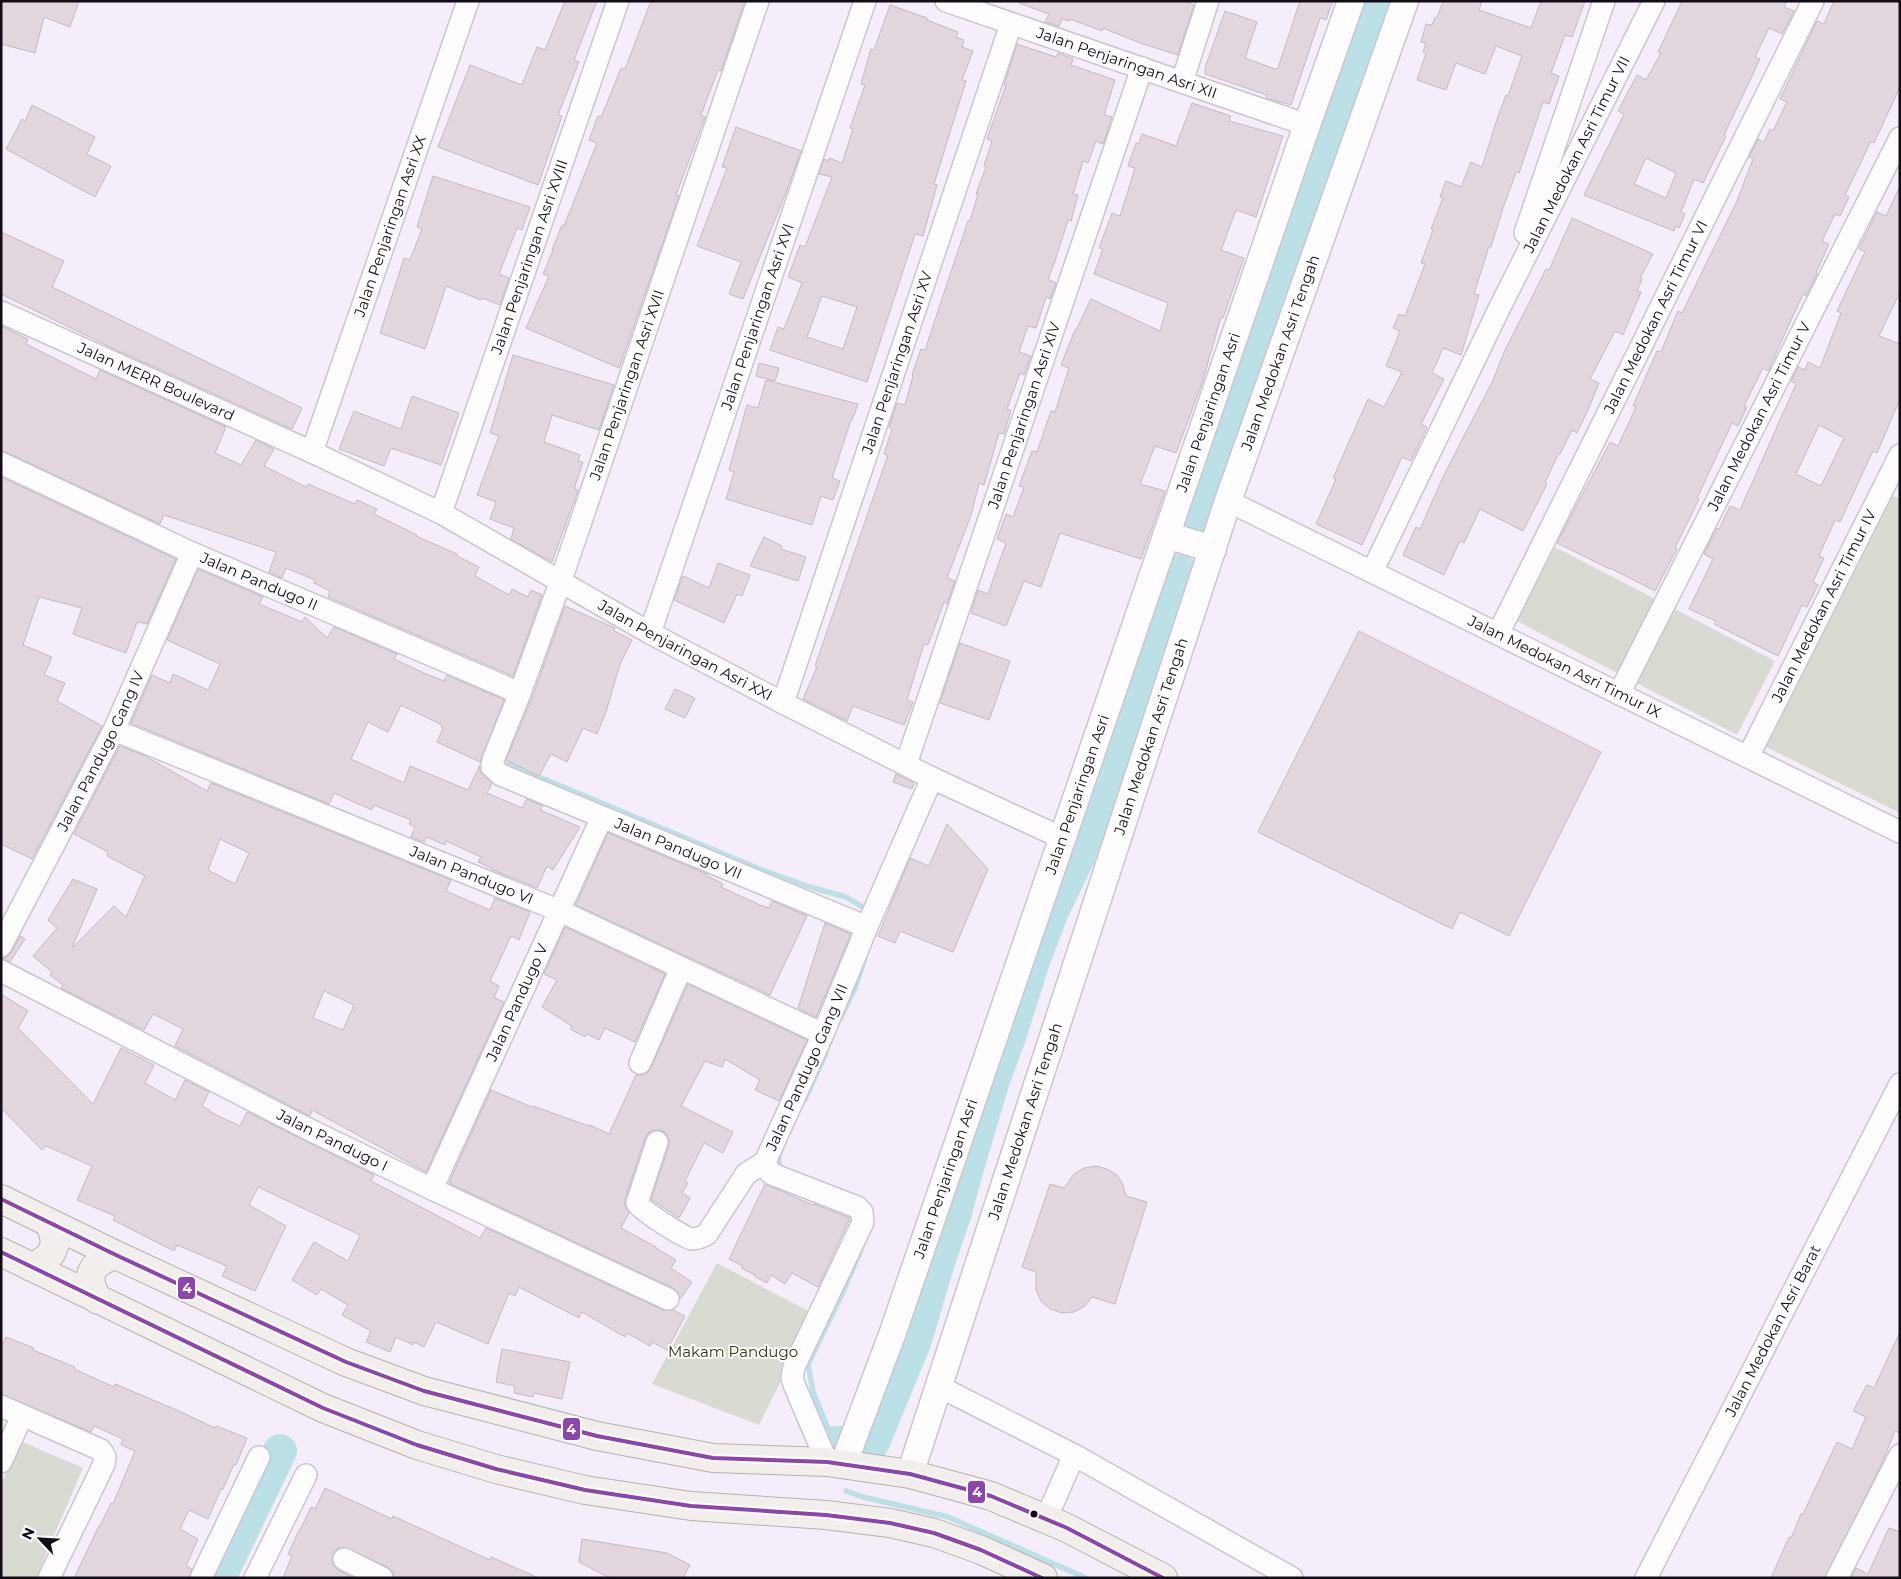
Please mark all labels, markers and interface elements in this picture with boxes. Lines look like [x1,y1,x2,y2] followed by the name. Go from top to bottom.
[1033,22,1220,102] street label: Jalan Penjaringan Asri XII
[1518,53,1634,257] street label: Jalan Medokan Asri Timur VII
[349,133,430,320] street label: Jalan Penjaringan Asri XX
[486,157,571,357] street label: Jalan Penjaringan Asri XVIII
[1599,217,1711,418] street label: Jalan Medokan Asri Timur VI
[716,221,798,413] street label: Jalan Penjaringan Asri XVI
[1236,252,1323,454] street label: Jalan Medokan Asri Tengah
[857,268,936,457] street label: Jalan Penjaringan Asri XV
[585,287,668,483] street label: Jalan Penjaringan Asri XVII
[1703,318,1815,515] street label: Jalan Medokan Asri Timur V
[983,319,1064,512] street label: Jalan Penjaringan Asri XIV
[1171,330,1244,495] street label: Jalan Penjaringan Asri
[74,337,238,425] street label: Jalan MERR Boulevard
[1767,506,1880,706] street label: Jalan Medokan Asri Timur IV
[197,547,321,615] street label: Jalan Pandugo II
[594,595,776,705] street label: Jalan Penjaringan Asri XXI
[1464,610,1664,722] street label: Jalan Medokan Asri Timur IX
[1109,635,1192,838] street label: Jalan Medokan Asri Tengah
[52,667,148,835] street label: Jalan Pandugo Gang IV
[1040,712,1113,878] street label: Jalan Penjaringan Asri
[611,813,745,883] street label: Jalan Pandugo VII
[406,841,536,908] street label: Jalan Pandugo VI
[481,940,552,1065] street label: Jalan Pandugo V
[761,981,852,1155] street label: Jalan Pandugo Gang VII
[983,1020,1066,1223] street label: Jalan Medokan Asri Tengah
[909,1096,981,1262] street label: Jalan Penjaringan Asri
[273,1104,391,1175] street label: Jalan Pandugo I
[1720,1241,1825,1420] street label: Jalan Medokan Asri Barat
[177,1276,196,1300] line badge: 4
[182,1279,192,1297] text: 4
[668,1342,798,1361] park label: Makam Pandugo
[562,1417,581,1441] line badge: 4
[566,1420,576,1438] text: 4
[967,1480,986,1504] line badge: 4
[972,1483,982,1501] text: 4
[1029,1509,1039,1519] unlabelled marker
[15,1514,65,1564] north arrow
[18,1525,39,1542] text: N

